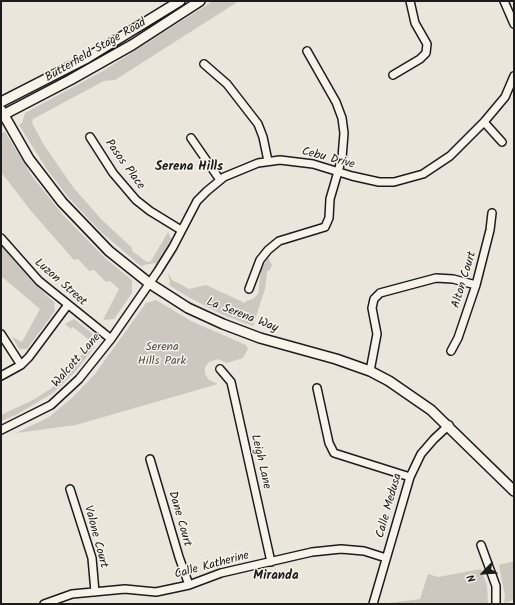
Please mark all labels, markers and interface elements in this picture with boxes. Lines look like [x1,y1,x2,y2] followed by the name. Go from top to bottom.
[43,16,149,86] street label: Butterfield Stage Road
[101,137,147,193] street label: Pasos Place
[300,145,356,173] street label: Cebu Drive
[155,160,223,176] district label: Serena Hills
[450,250,480,310] street label: Alton Court
[31,256,89,310] street label: Luzon Street
[204,296,280,336] street label: La Serena Way
[50,331,104,391] street label: Walcott Lane
[138,341,186,369] park label: Serena Hills Park
[247,433,273,491] street label: Leigh Lane
[374,472,406,540] street label: Calle Medusa
[164,490,194,548] street label: Dane Court
[80,504,110,570] street label: Valone Court
[173,549,251,583] street label: Calle Katherine
[463,553,503,593] north arrow
[253,569,299,585] district label: Miranda
[463,571,482,585] text: N

